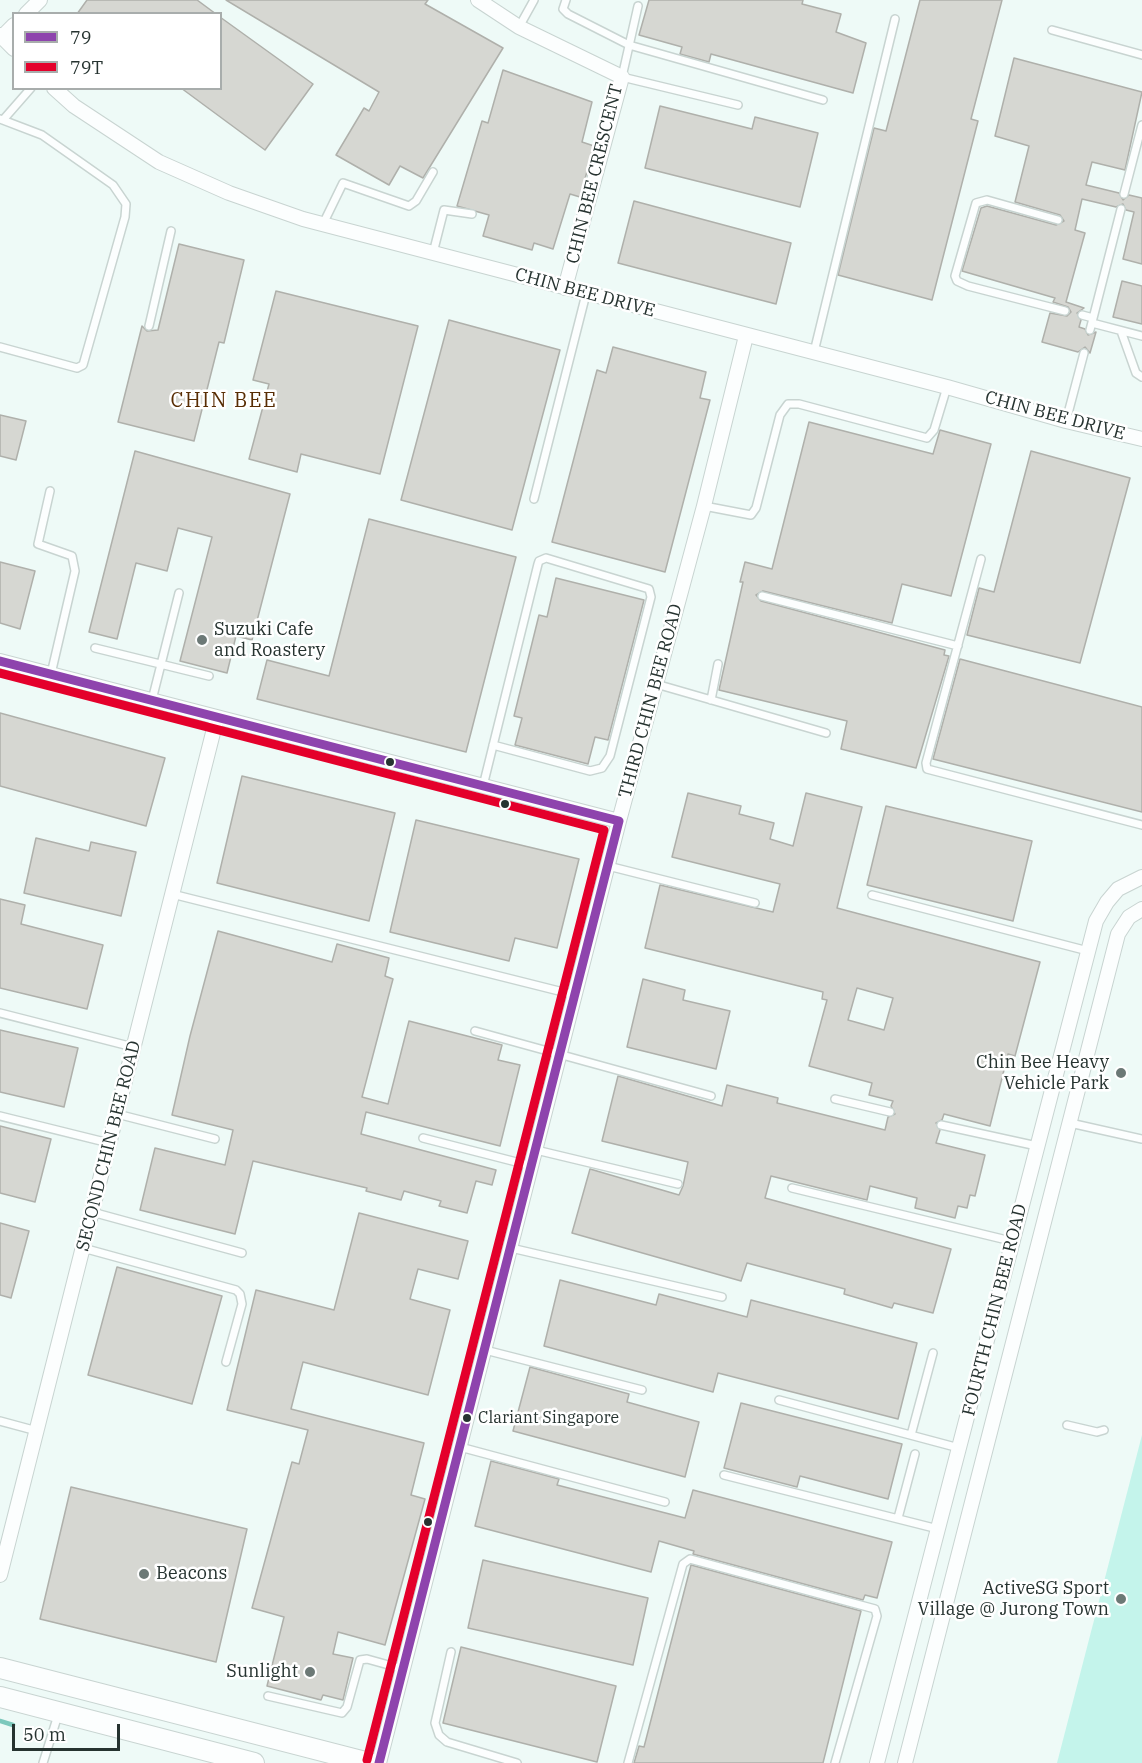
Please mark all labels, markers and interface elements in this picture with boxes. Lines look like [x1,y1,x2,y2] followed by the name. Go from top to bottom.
[12,12,222,90] legend
[70,26,92,49] text: 79
[70,56,103,79] text: 79T
[562,82,628,266] street label: CHIN BEE CRESCENT
[513,264,657,322] street label: CHIN BEE DRIVE
[983,387,1127,445] street label: CHIN BEE DRIVE
[171,389,277,413] district label: CHIN BEE
[615,602,687,800] street label: THIRD CHIN BEE ROAD
[214,619,325,662] place label: Suzuki Cafe and Roastery
[195,633,209,647] marker: Suzuki Cafe and Roastery
[384,756,396,768] unlabelled marker
[499,798,511,810] unlabelled marker
[72,1038,146,1254] street label: SECOND CHIN BEE ROAD
[976,1052,1109,1094] place label: Chin Bee Heavy Vehicle Park
[1114,1066,1128,1080] marker: Chin Bee Heavy Vehicle Park
[958,1202,1032,1418] street label: FOURTH CHIN BEE ROAD
[478,1408,619,1428] place label: Clariant Singapore
[461,1412,473,1424] marker: Clariant Singapore
[422,1516,434,1528] unlabelled marker
[156,1563,227,1585] place label: Beacons
[137,1567,151,1581] marker: Beacons
[918,1578,1109,1620] place label: ActiveSG Sport Village @ Jurong Town
[1114,1592,1128,1606] marker: ActiveSG Sport Village @ Jurong Town
[226,1661,298,1683] place label: Sunlight
[303,1665,317,1679] marker: Sunlight
[15,1712,123,1750] scale bar
[23,1723,66,1746] text: 50 m

